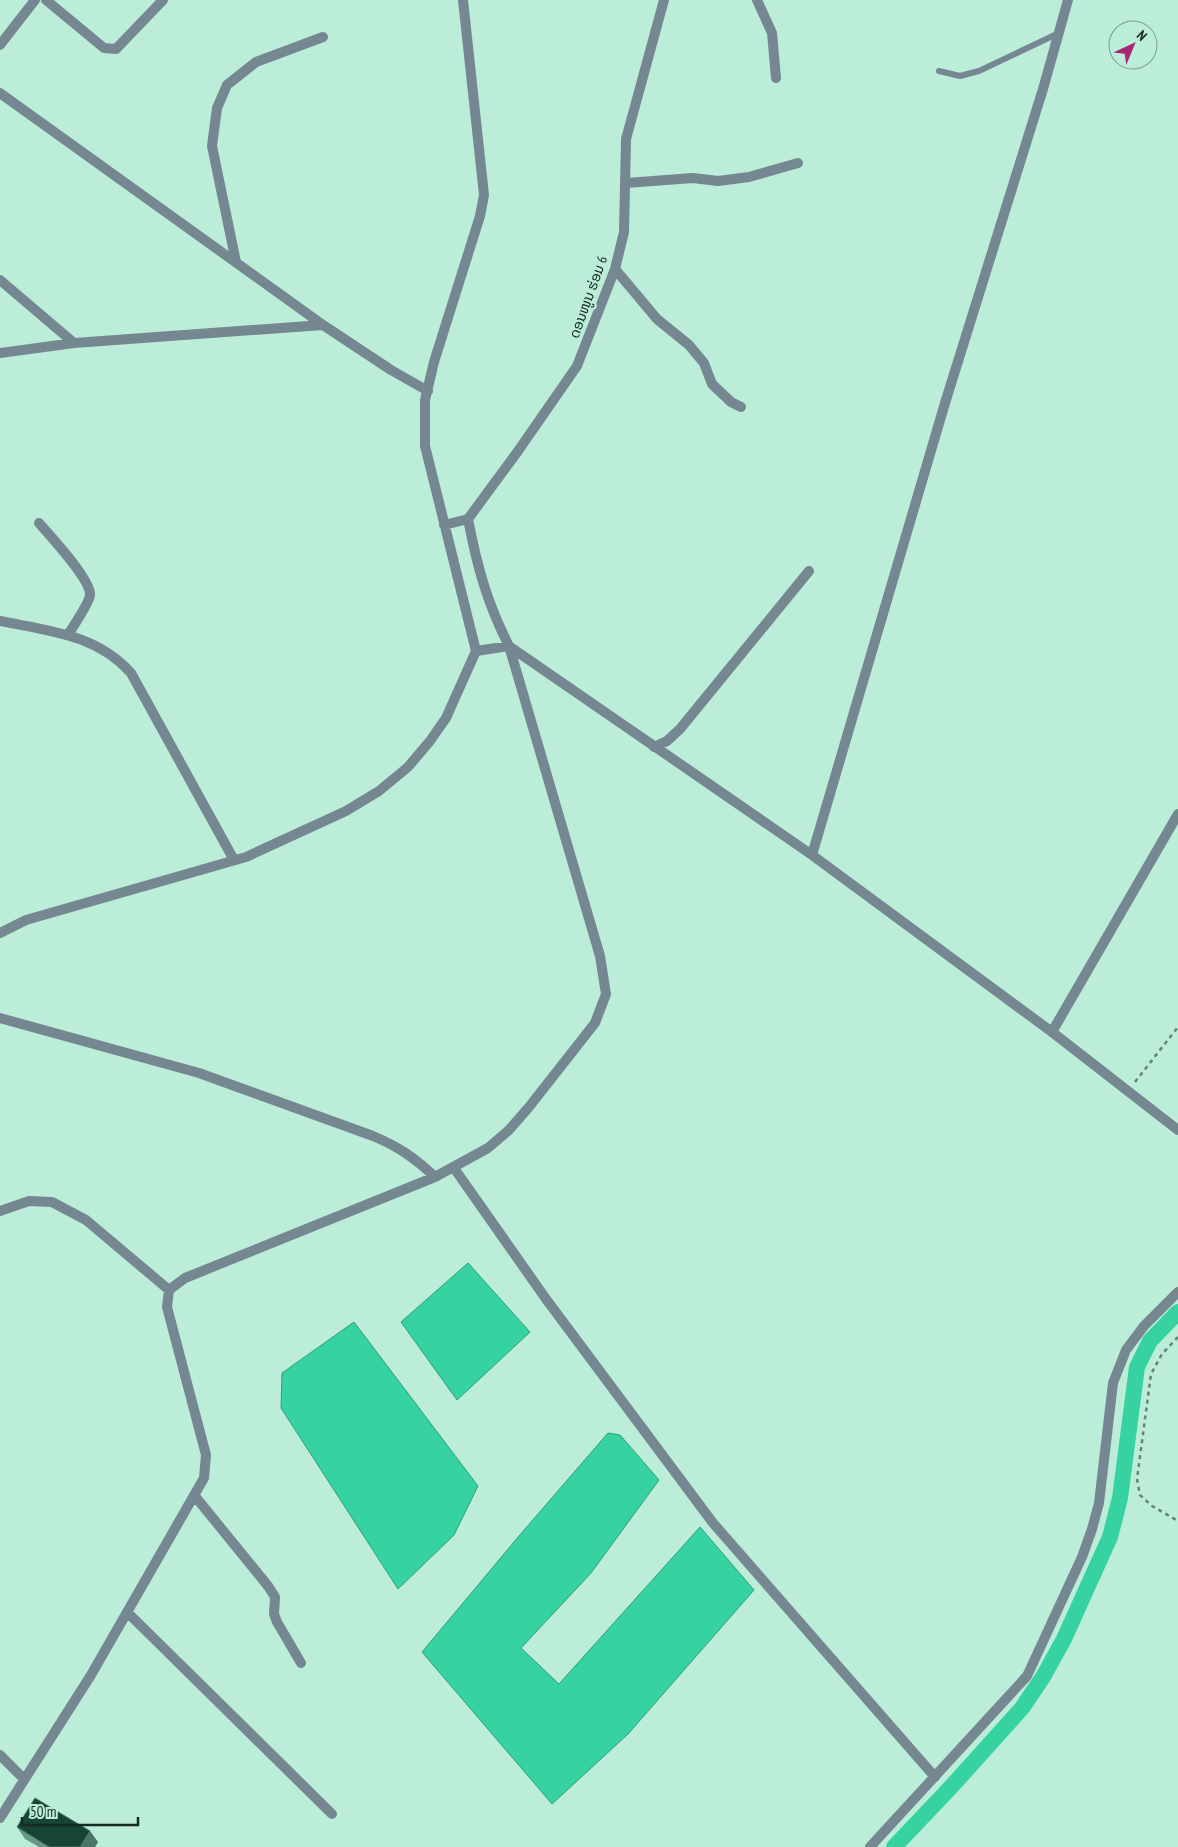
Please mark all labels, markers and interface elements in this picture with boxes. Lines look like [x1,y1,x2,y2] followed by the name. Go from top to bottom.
[1108,20,1158,70] north arrow
[1133,27,1151,45] text: N
[565,253,611,341] street label: ດອນໜູນ ຮ່ອມ 6
[22,1794,139,1826] scale bar
[30,1802,56,1821] text: 50 m

